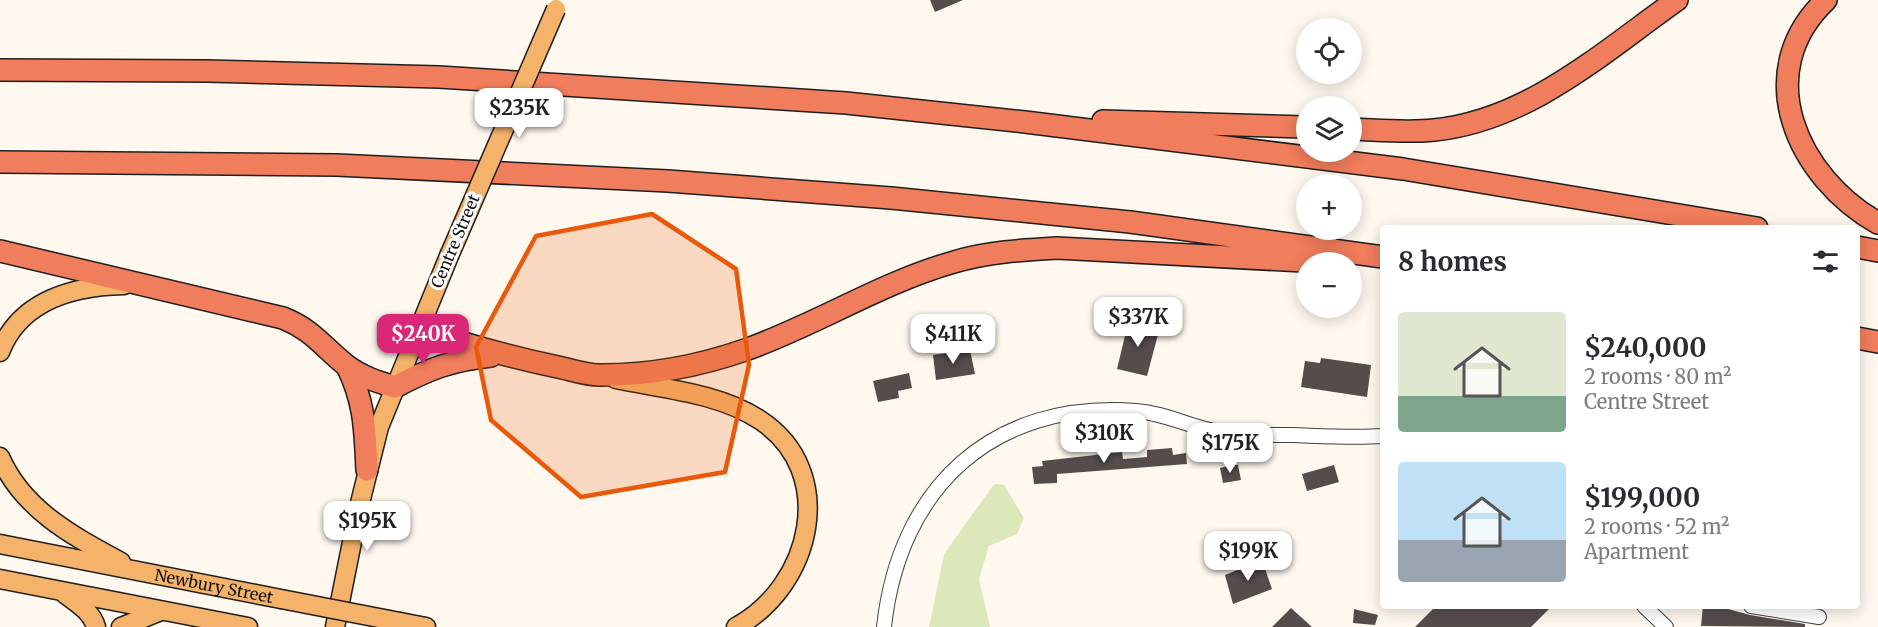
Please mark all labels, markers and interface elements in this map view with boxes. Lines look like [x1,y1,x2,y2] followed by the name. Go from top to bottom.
[1296,18,1362,318] map controls
[1296,18,1362,84] button: locate
[477,88,561,139] pin: $235K
[489,95,549,120] text: $235K
[1296,96,1362,162] button: layers
[1296,174,1362,240] button: +
[426,190,484,291] street label: Centre Street
[1398,245,1507,278] text: 8 homes
[1809,245,1842,278] icon: filters
[1296,252,1362,318] button: −
[1096,297,1180,348] pin: $337K
[1108,304,1168,329] text: $337K
[381,314,465,365] pin: $240K
[911,314,995,365] pin: $411K
[391,321,455,346] text: $240K
[924,321,982,346] text: $411K
[1584,331,1706,364] text: $240,000
[1446,336,1518,408] icon: home
[1584,364,1731,389] text: 2 rooms · 80 m²
[1584,389,1709,414] text: Centre Street
[1062,413,1146,464] pin: $310K
[1074,420,1134,445] text: $310K
[1188,423,1272,474] pin: $175K
[1201,430,1259,455] text: $175K
[1584,481,1700,514] text: $199,000
[1446,486,1518,558] icon: home
[325,501,409,552] pin: $195K
[337,508,397,533] text: $195K
[1584,514,1729,539] text: 2 rooms · 52 m²
[1206,531,1290,582] pin: $199K
[1218,538,1278,563] text: $199K
[1584,539,1689,564] text: Apartment
[153,565,276,607] street label: Newbury Street

